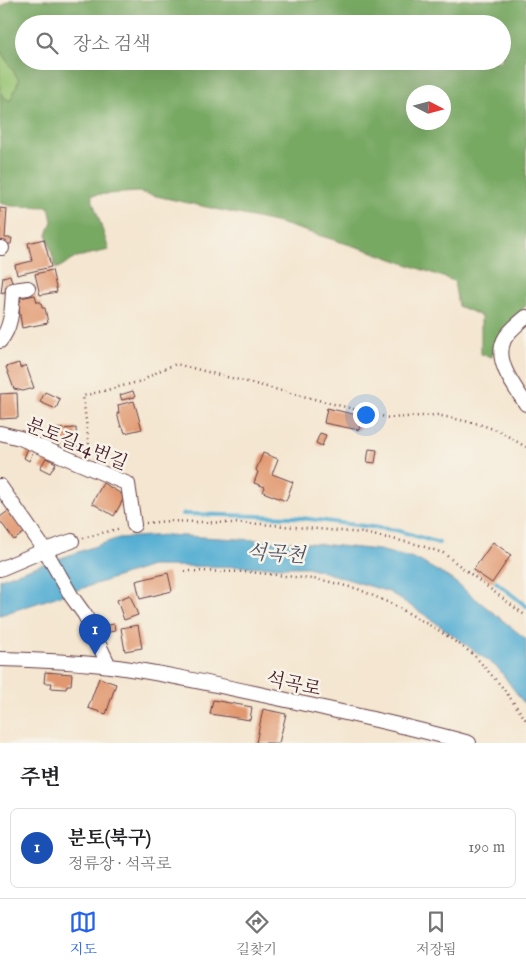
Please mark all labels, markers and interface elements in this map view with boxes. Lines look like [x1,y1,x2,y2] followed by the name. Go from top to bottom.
[15,15,511,70] search box
[33,29,61,57] icon: search
[73,33,151,57] text: 장소 검색
[406,85,451,130] north arrow
[353,402,379,428] your location
[22,413,131,476] street label: 분토길14번길
[246,540,307,569] water label: 석곡천
[79,614,111,655] pin: 1
[264,667,323,702] street label: 석곡로
[20,765,61,792] text: 주변
[68,827,151,851] text: 분토(북구)
[34,838,40,858] text: 1
[468,838,505,858] text: 190 m
[68,855,171,875] text: 정류장 · 석곡로
[69,908,97,959] tab: 지도
[236,908,277,959] tab: 길찾기
[416,908,457,959] tab: 저장됨

